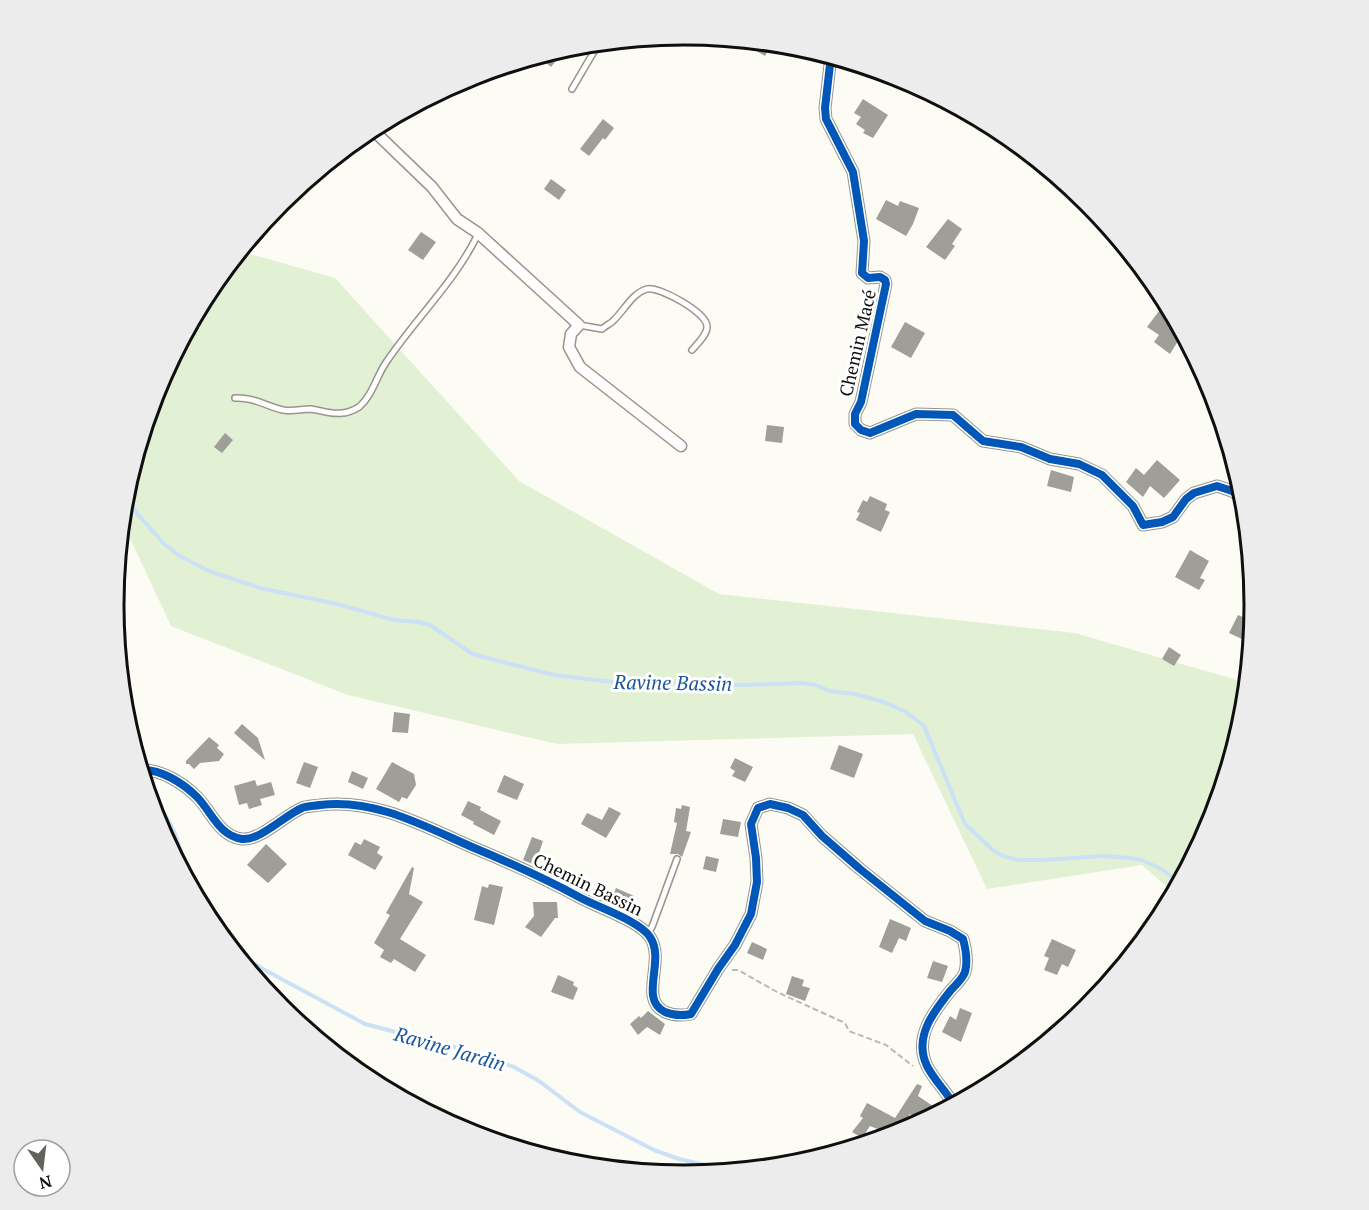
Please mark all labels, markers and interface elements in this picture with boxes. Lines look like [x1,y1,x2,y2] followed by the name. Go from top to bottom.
[833,287,881,399] street label: Chemin Macé
[613,668,733,697] water label: Ravine Bassin
[530,847,647,921] street label: Chemin Bassin
[390,1019,509,1077] water label: Ravine Jardin
[12,1138,72,1198] north arrow
[37,1170,54,1195] text: N

